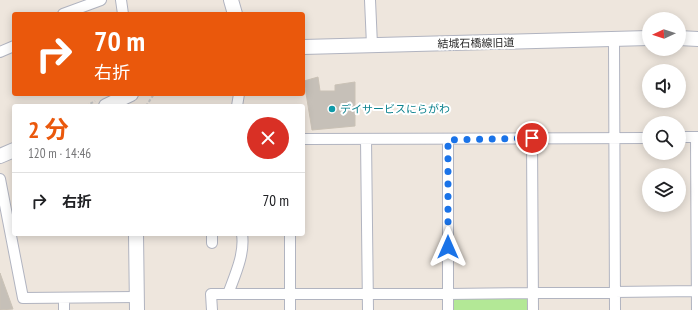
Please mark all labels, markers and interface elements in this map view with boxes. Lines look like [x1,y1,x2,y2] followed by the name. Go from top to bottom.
[642,12,686,56] north arrow
[642,12,686,212] map controls
[94,22,145,59] text: 70 m
[28,28,80,80] icon: right
[437,35,515,51] street label: 結城石橋線旧道
[94,61,130,84] text: 右折
[642,64,686,108] button: sound
[340,102,450,116] place label: デイサービスにらがわ
[327,104,337,114] marker: デイサービスにらがわ
[28,114,68,145] text: 2 分
[642,116,686,160] button: search
[247,117,289,159] button: close
[515,121,549,155] pin
[521,127,543,149] icon: arrive
[28,145,91,162] text: 120 m · 14:46
[642,168,686,212] button: layers
[28,190,50,212] icon: right
[263,191,289,210] text: 70 m
[62,192,92,211] text: 右折
[427,226,469,268] position arrow

